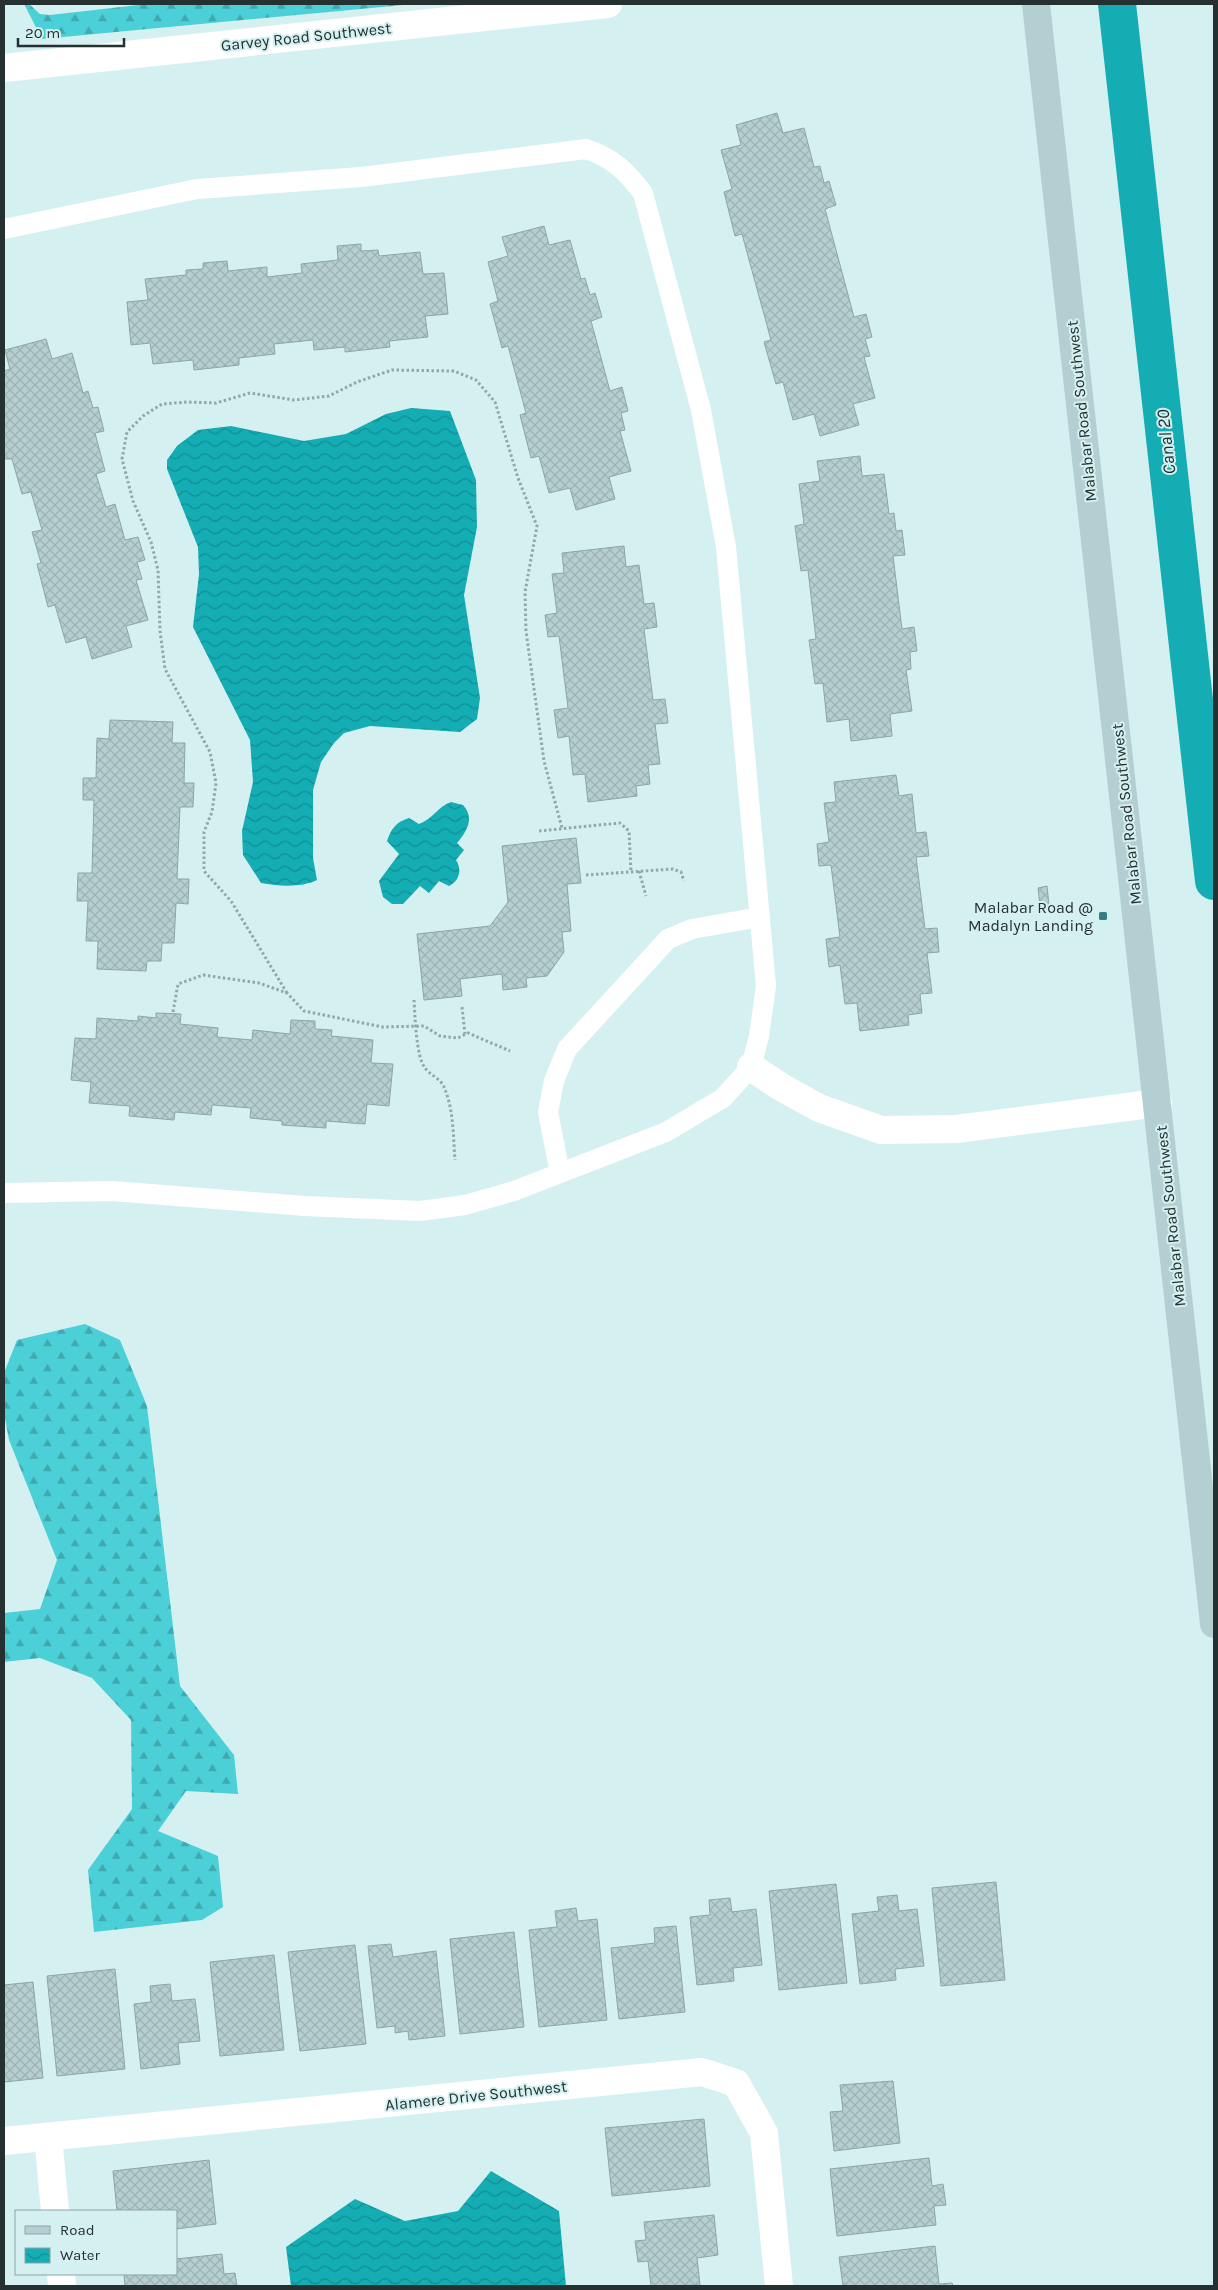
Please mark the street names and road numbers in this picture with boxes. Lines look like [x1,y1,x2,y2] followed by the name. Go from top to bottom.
[220,18,392,55] street label: Garvey Road Southwest
[1063,319,1100,503] street label: Malabar Road Southwest
[1108,722,1145,906] street label: Malabar Road Southwest
[1152,1124,1189,1308] street label: Malabar Road Southwest
[384,2077,568,2114] street label: Alamere Drive Southwest

